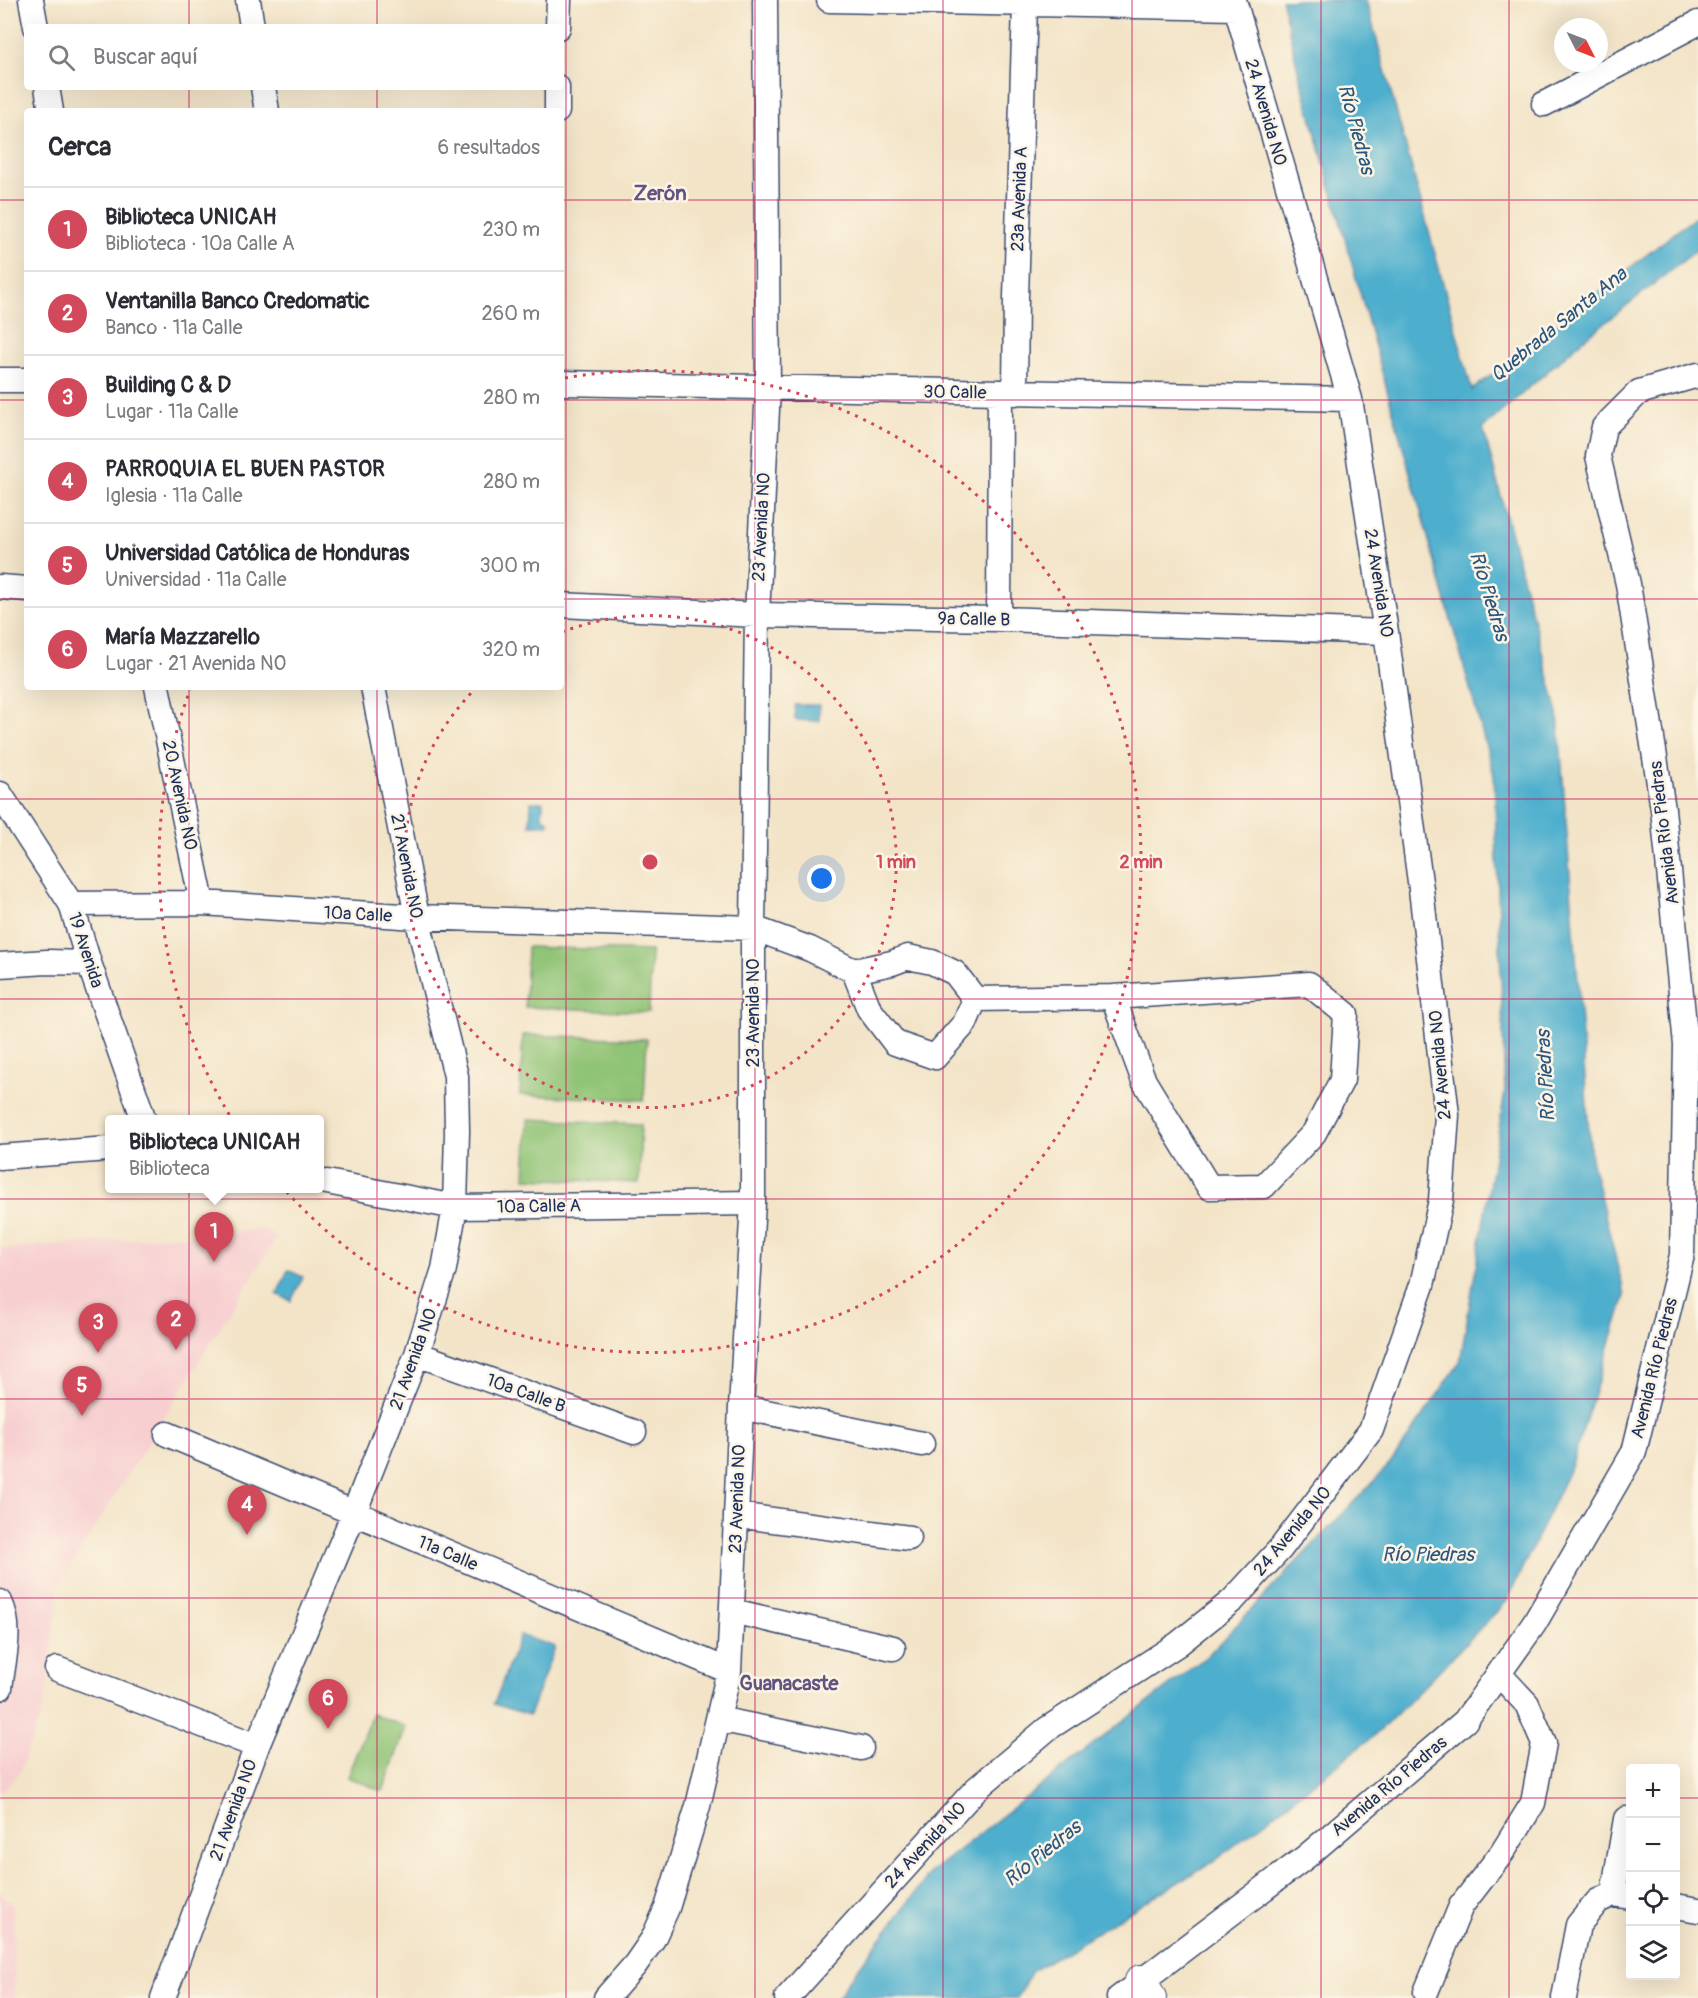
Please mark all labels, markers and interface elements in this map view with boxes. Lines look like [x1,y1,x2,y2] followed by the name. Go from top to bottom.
[1554,18,1608,72] north arrow
[24,24,564,90] search box
[45,41,78,74] icon: search
[93,43,198,71] text: Buscar aquí
[1239,56,1292,168] street label: 24 Avenida NO
[1333,82,1381,179] water label: Río Piedras
[48,131,111,163] text: Cerca
[438,135,540,160] text: 6 resultados
[1006,146,1033,252] street label: 23a Avenida A
[634,181,686,206] district label: Zerón
[105,203,276,231] text: Biblioteca UNICAH
[64,217,71,242] text: 1
[483,217,540,242] text: 230 m
[105,231,295,256] text: Biblioteca · 10a Calle A
[1485,261,1633,387] water label: Quebrada Santa Ana
[105,287,370,315] text: Ventanilla Banco Credomatic
[62,301,73,326] text: 2
[481,301,540,326] text: 260 m
[105,315,243,340] text: Banco · 11a Calle
[105,371,231,399] text: Building C & D
[923,380,987,405] street label: 30 Calle
[62,385,73,410] text: 3
[483,385,540,410] text: 280 m
[105,399,238,424] text: Lugar · 11a Calle
[105,455,385,483] text: PARROQUIA EL BUEN PASTOR
[62,469,73,494] text: 4
[483,469,540,494] text: 280 m
[747,472,776,582] street label: 23 Avenida NO
[105,483,243,508] text: Iglesia · 11a Calle
[1359,527,1398,639] street label: 24 Avenida NO
[105,539,409,567] text: Universidad Católica de Honduras
[1464,549,1516,646] water label: Río Piedras
[62,553,73,578] text: 5
[479,553,540,578] text: 300 m
[105,567,287,592] text: Universidad · 11a Calle
[938,607,1010,632] street label: 9a Calle B
[105,623,260,651] text: María Mazzarello
[62,637,73,662] text: 6
[482,637,540,662] text: 320 m
[105,651,286,676] text: Lugar · 21 Avenida NO
[157,738,202,852] street label: 20 Avenida NO
[1644,760,1685,906] street label: Avenida Río Piedras
[385,812,428,920] street label: 21 Avenida NO
[876,851,916,874] text: 1 min
[1119,851,1163,874] text: 2 min
[640,852,660,872] centre of rings
[807,864,836,893] your location
[323,901,393,928] street label: 10a Calle
[63,910,109,991] street label: 19 Avenida
[742,959,765,1067] street label: 23 Avenida NO
[1424,1009,1457,1121] street label: 24 Avenida NO
[1531,1027,1560,1123] water label: Río Piedras
[105,1115,324,1193] popup
[129,1128,300,1156] text: Biblioteca UNICAH
[129,1156,210,1181] text: Biblioteca
[497,1194,582,1219] street label: 10a Calle A
[194,1212,234,1262] pin: 1
[1626,1295,1683,1441] street label: Avenida Río Piedras
[156,1300,195,1350] pin: 2
[78,1304,118,1353] pin: 3
[384,1305,442,1413] street label: 21 Avenida NO
[62,1366,101,1416] pin: 5
[483,1369,569,1418] street label: 10a Calle B
[724,1444,751,1554] street label: 23 Avenida NO
[1248,1482,1336,1581] street label: 24 Avenida NO
[228,1486,266,1535] pin: 4
[414,1531,482,1576] street label: 11a Calle
[1382,1542,1476,1567] water label: Río Piedras
[740,1671,840,1696] district label: Guanacaste
[308,1680,348,1729] pin: 6
[1327,1731,1452,1842] street label: Avenida Río Piedras
[204,1756,262,1864] street label: 21 Avenida NO
[1626,1764,1680,1980] map controls
[1626,1764,1680,1818] button: +
[880,1797,971,1893] street label: 24 Avenida NO
[999,1813,1087,1892] water label: Río Piedras
[1626,1818,1680,1872] button: −
[1626,1872,1680,1926] button: locate
[1626,1926,1680,1980] button: layers

